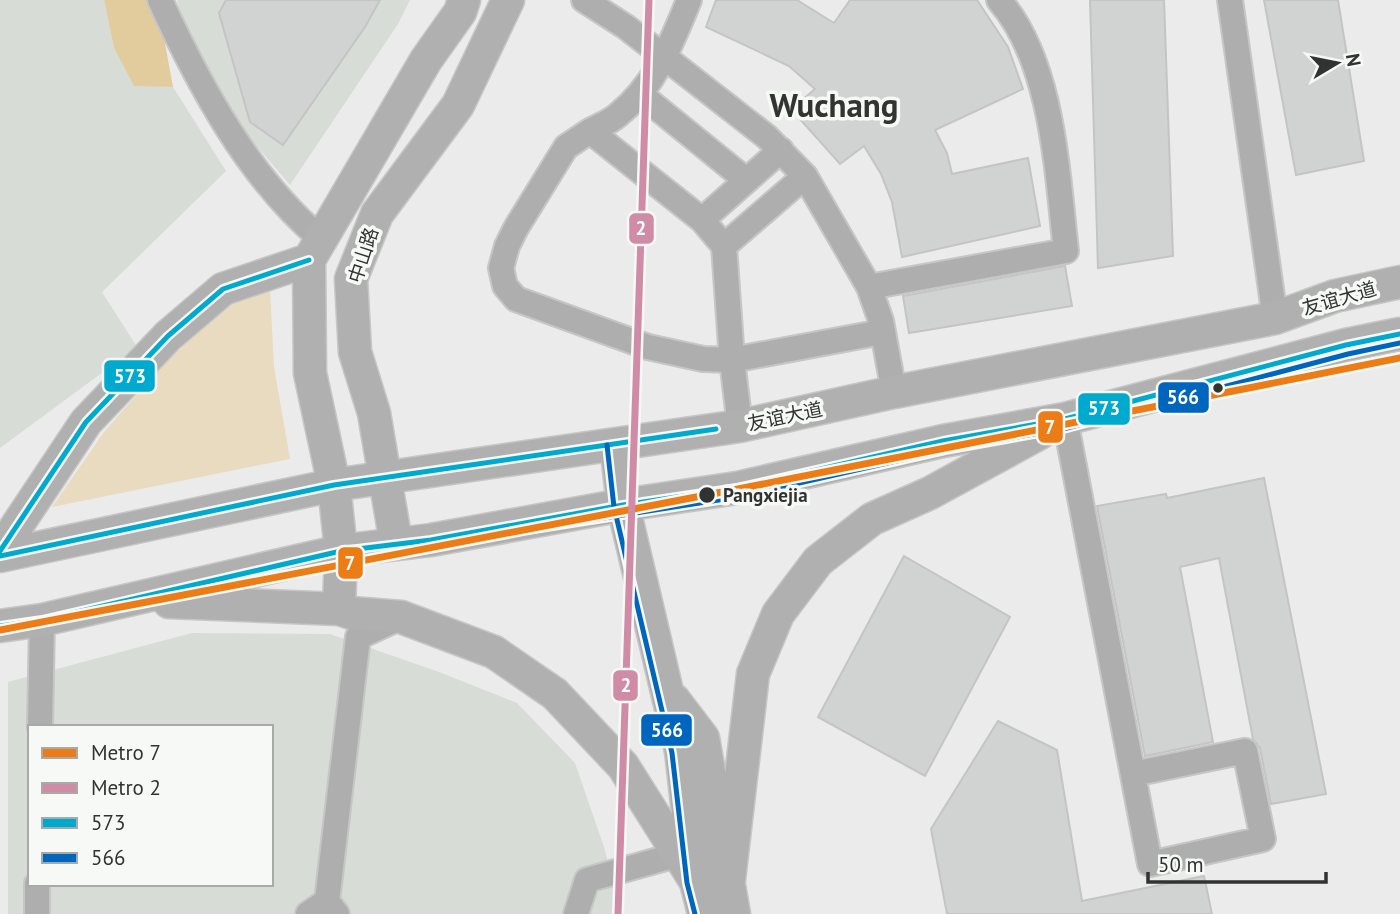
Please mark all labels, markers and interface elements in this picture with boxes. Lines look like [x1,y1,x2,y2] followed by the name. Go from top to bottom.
[1302,28,1372,98] north arrow
[1341,52,1367,68] text: N
[770,83,898,126] district label: Wuchang
[628,212,655,245] line badge: 2
[636,216,646,240] text: 2
[343,224,383,286] street label: 中山路
[1299,276,1379,320] street label: 友谊大道
[103,359,156,393] line badge: 573
[114,364,146,388] text: 573
[1157,381,1210,414] line badge: 566
[1211,381,1225,395] unlabelled marker
[1167,385,1199,409] text: 566
[1077,392,1131,426] line badge: 573
[745,396,825,436] street label: 友谊大道
[1088,396,1120,420] text: 573
[1037,410,1064,444] line badge: 7
[1045,415,1055,439] text: 7
[723,483,808,507] place label: Pangxiejia
[697,485,717,505] marker: Pangxiejia
[337,546,364,580] line badge: 7
[345,551,355,575] text: 7
[612,669,639,702] line badge: 2
[621,673,631,697] text: 2
[640,713,693,747] line badge: 566
[651,718,683,742] text: 566
[28,725,273,886] legend
[91,739,161,766] text: Metro 7
[91,774,161,801] text: Metro 2
[91,809,125,836] text: 573
[1148,841,1326,885] scale bar
[91,844,125,871] text: 566
[1158,851,1204,878] text: 50 m

